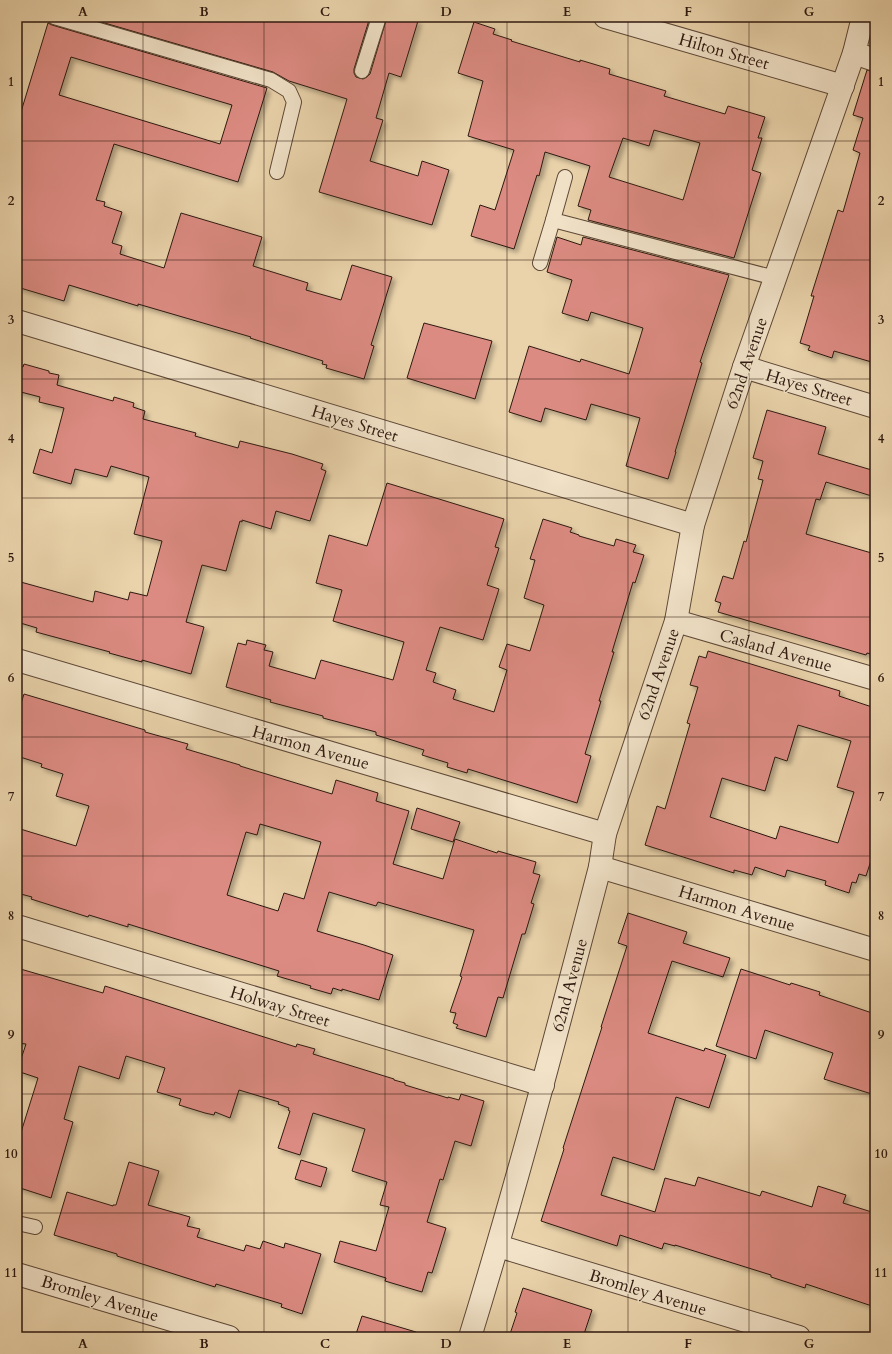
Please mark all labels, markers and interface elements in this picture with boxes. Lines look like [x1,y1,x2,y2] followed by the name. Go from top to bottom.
[78,3,88,21] text: A
[199,3,209,21] text: B
[320,3,330,21] text: C
[440,3,452,21] text: D
[563,3,571,21] text: E
[684,3,692,21] text: F
[804,3,815,21] text: G
[676,28,772,76] street label: Hilton Street
[8,73,14,91] text: 1
[878,73,884,91] text: 1
[8,192,15,210] text: 2
[878,192,885,210] text: 2
[8,311,15,329] text: 3
[878,311,885,329] text: 3
[720,314,773,412] street label: 62nd Avenue
[763,363,856,412] street label: Hayes Street
[309,399,402,448] street label: Hayes Street
[8,430,15,448] text: 4
[878,430,885,448] text: 4
[8,549,14,567] text: 5
[878,549,884,567] text: 5
[717,623,835,678] street label: Casland Avenue
[632,625,685,723] street label: 62nd Avenue
[8,669,15,687] text: 6
[878,669,885,687] text: 6
[250,720,372,775] street label: Harmon Avenue
[8,788,15,806] text: 7
[878,788,885,806] text: 7
[676,880,798,937] street label: Harmon Avenue
[8,907,14,925] text: 8
[878,907,884,925] text: 8
[546,936,593,1034] street label: 62nd Avenue
[227,980,333,1033] street label: Holway Street
[8,1026,15,1044] text: 9
[878,1026,885,1044] text: 9
[4,1145,18,1163] text: 10
[874,1145,888,1163] text: 10
[4,1264,18,1282] text: 11
[586,1264,710,1321] street label: Bromley Avenue
[874,1264,888,1282] text: 11
[38,1270,162,1327] street label: Bromley Avenue
[78,1335,88,1353] text: A
[199,1335,209,1353] text: B
[320,1335,330,1353] text: C
[440,1335,452,1353] text: D
[563,1335,571,1353] text: E
[684,1335,692,1353] text: F
[804,1335,815,1353] text: G

